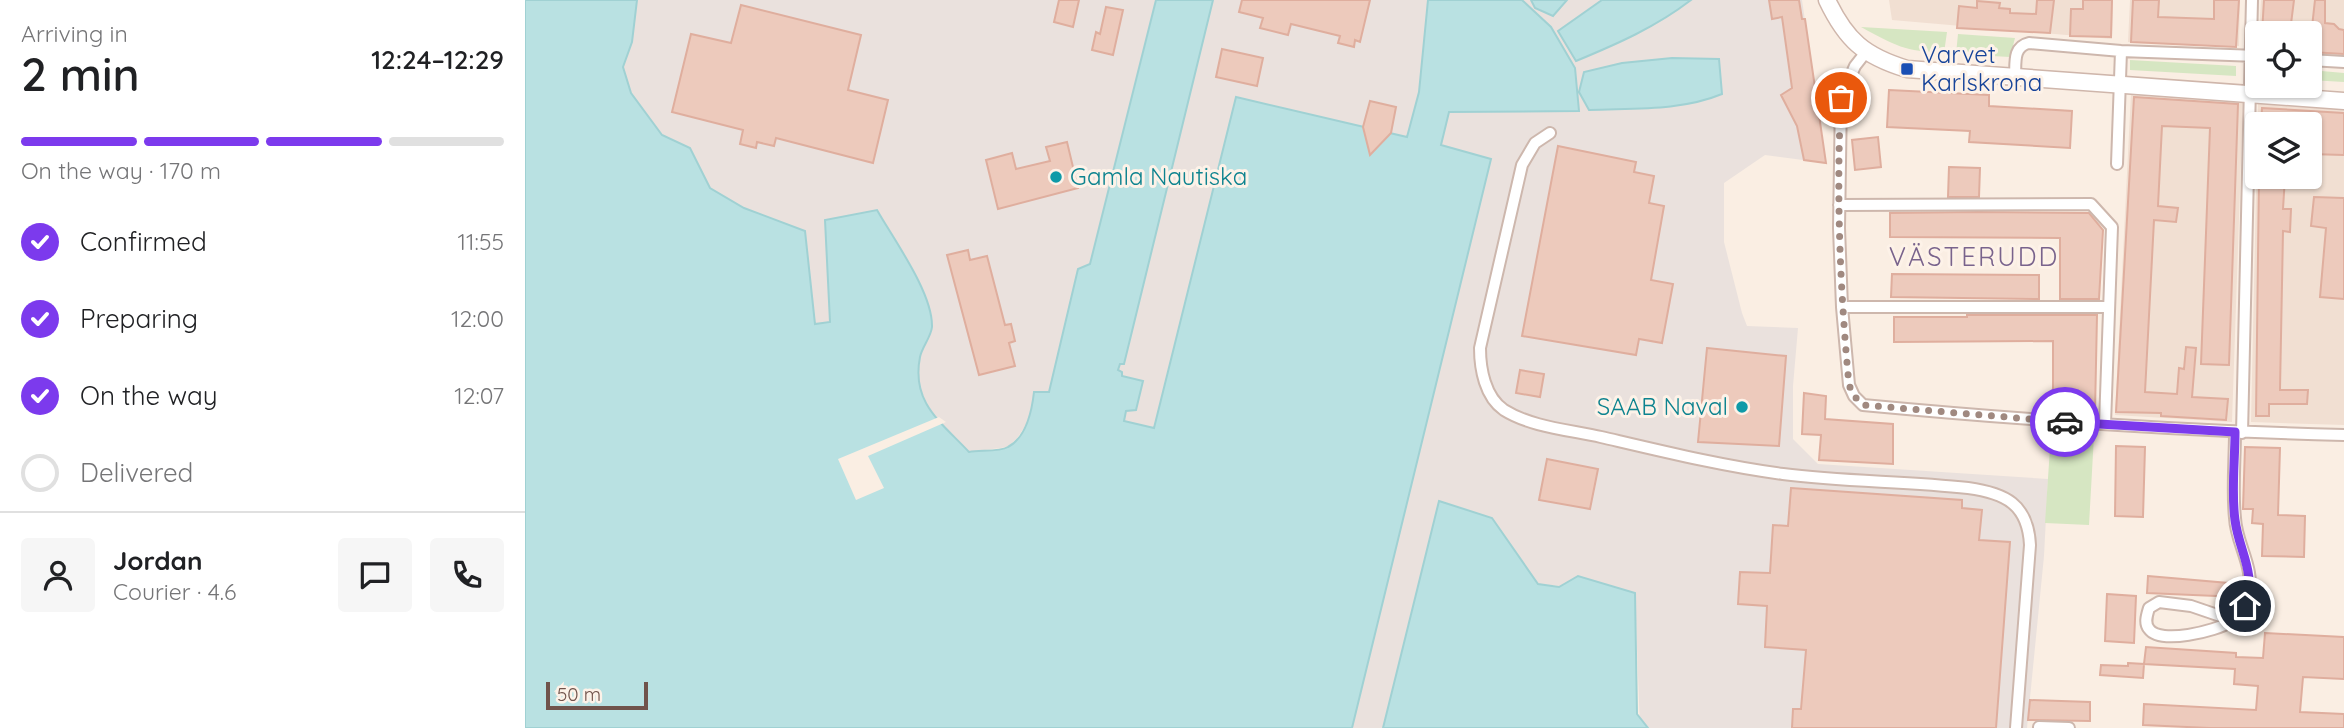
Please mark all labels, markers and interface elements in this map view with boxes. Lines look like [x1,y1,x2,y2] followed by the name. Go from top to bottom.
[21,19,128,48] text: Arriving in
[2245,21,2322,189] map controls
[2245,21,2322,98] button: locate
[1921,39,2042,97] place label: Varvet Karlskrona
[371,43,504,76] text: 12:24–12:29
[21,45,140,103] text: 2 min
[1899,61,1915,77] marker: Varvet Karlskrona
[1811,68,1871,128] pin
[1822,79,1860,117] icon: bag
[2245,112,2322,189] button: layers
[21,156,221,185] text: On the way · 170 m
[1070,161,1247,191] place label: Gamla Nautiska
[1048,169,1064,185] marker: Gamla Nautiska
[21,223,59,261] icon: check
[80,225,207,258] text: Confirmed
[458,227,504,256] text: 11:55
[1889,240,2059,273] district label: VÄSTERUDD
[21,300,59,338] icon: check
[80,302,198,335] text: Preparing
[451,304,504,333] text: 12:00
[21,377,59,415] icon: check
[80,379,218,412] text: On the way
[454,381,504,410] text: 12:07
[2030,387,2100,457] courier
[1597,391,1728,421] place label: SAAB Naval
[1734,399,1750,415] marker: SAAB Naval
[2046,403,2084,441] icon: car
[80,456,193,489] text: Delivered
[21,538,95,612] button: person
[338,538,412,612] button: chat
[430,538,504,612] button: phone
[113,544,202,577] text: Jordan
[2215,576,2275,636] pin
[113,577,236,606] text: Courier · 4.6
[2226,587,2264,625] icon: home
[546,679,647,711] scale bar
[557,682,601,706] text: 50 m

